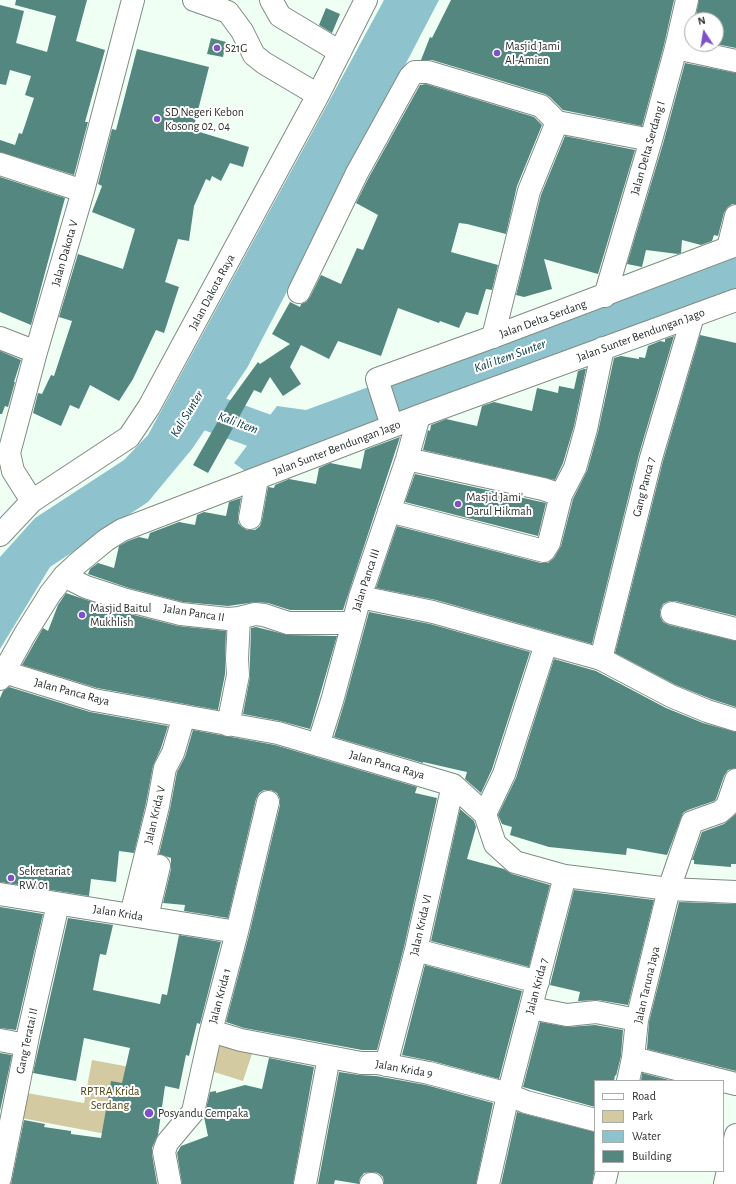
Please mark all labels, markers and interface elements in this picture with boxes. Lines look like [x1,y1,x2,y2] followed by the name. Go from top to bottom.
[684,12,724,52] north arrow
[697,15,706,27] text: N
[505,39,560,67] place label: Masjid Jami Al-Amien
[225,41,247,55] place label: S21G
[212,43,222,53] marker: S21G
[492,48,502,58] marker: Masjid Jami Al-Amien
[628,99,668,197] street label: Jalan Delta Serdang I
[165,105,244,133] place label: SD Negeri Kebon Kosong 02, 04
[152,114,162,124] marker: SD Negeri Kebon Kosong 02, 04
[49,218,81,288] street label: Jalan Dakota V
[186,252,238,332] street label: Jalan Dakota Raya
[497,297,589,341] street label: Jalan Delta Serdang
[575,305,707,365] street label: Jalan Sunter Bendungan Jago
[472,336,548,376] water label: Kali Item Sunter
[167,388,207,440] water label: Kali Sunter
[216,409,260,437] water label: Kali Item
[271,417,403,479] street label: Jalan Sunter Bendungan Jago
[630,456,658,518] street label: Gang Panca 7
[466,490,532,518] place label: Masjid Jami' Darul Hikmah
[453,499,463,509] marker: Masjid Jami' Darul Hikmah
[349,547,383,613] street label: Jalan Panca III
[90,601,151,629] place label: Masjid Baitul Mukhlish
[162,601,226,625] street label: Jalan Panca II
[77,610,87,620] marker: Masjid Baitul Mukhlish
[33,675,111,709] street label: Jalan Panca Raya
[348,747,426,783] street label: Jalan Panca Raya
[141,784,169,846] street label: Jalan Krida V
[19,864,70,892] place label: Sekretariat RW 01
[6,873,16,883] marker: Sekretariat RW 01
[407,893,435,957] street label: Jalan Krida VI
[92,902,144,924] street label: Jalan Krida
[631,945,663,1025] street label: Jalan Taruna Jaya
[523,956,551,1016] street label: Jalan Krida 7
[206,967,234,1025] street label: Jalan Krida 1
[13,1007,41,1075] street label: Gang Teratai II
[374,1057,434,1081] street label: Jalan Krida 9
[594,1080,724,1172] legend
[80,1084,140,1112] park label: RPTRA Krida Serdang
[632,1090,656,1102] text: Road
[158,1106,248,1120] place label: Posyandu Cempaka
[143,1107,155,1119] marker: Posyandu Cempaka
[632,1110,653,1122] text: Park
[632,1130,661,1142] text: Water
[632,1150,672,1162] text: Building

